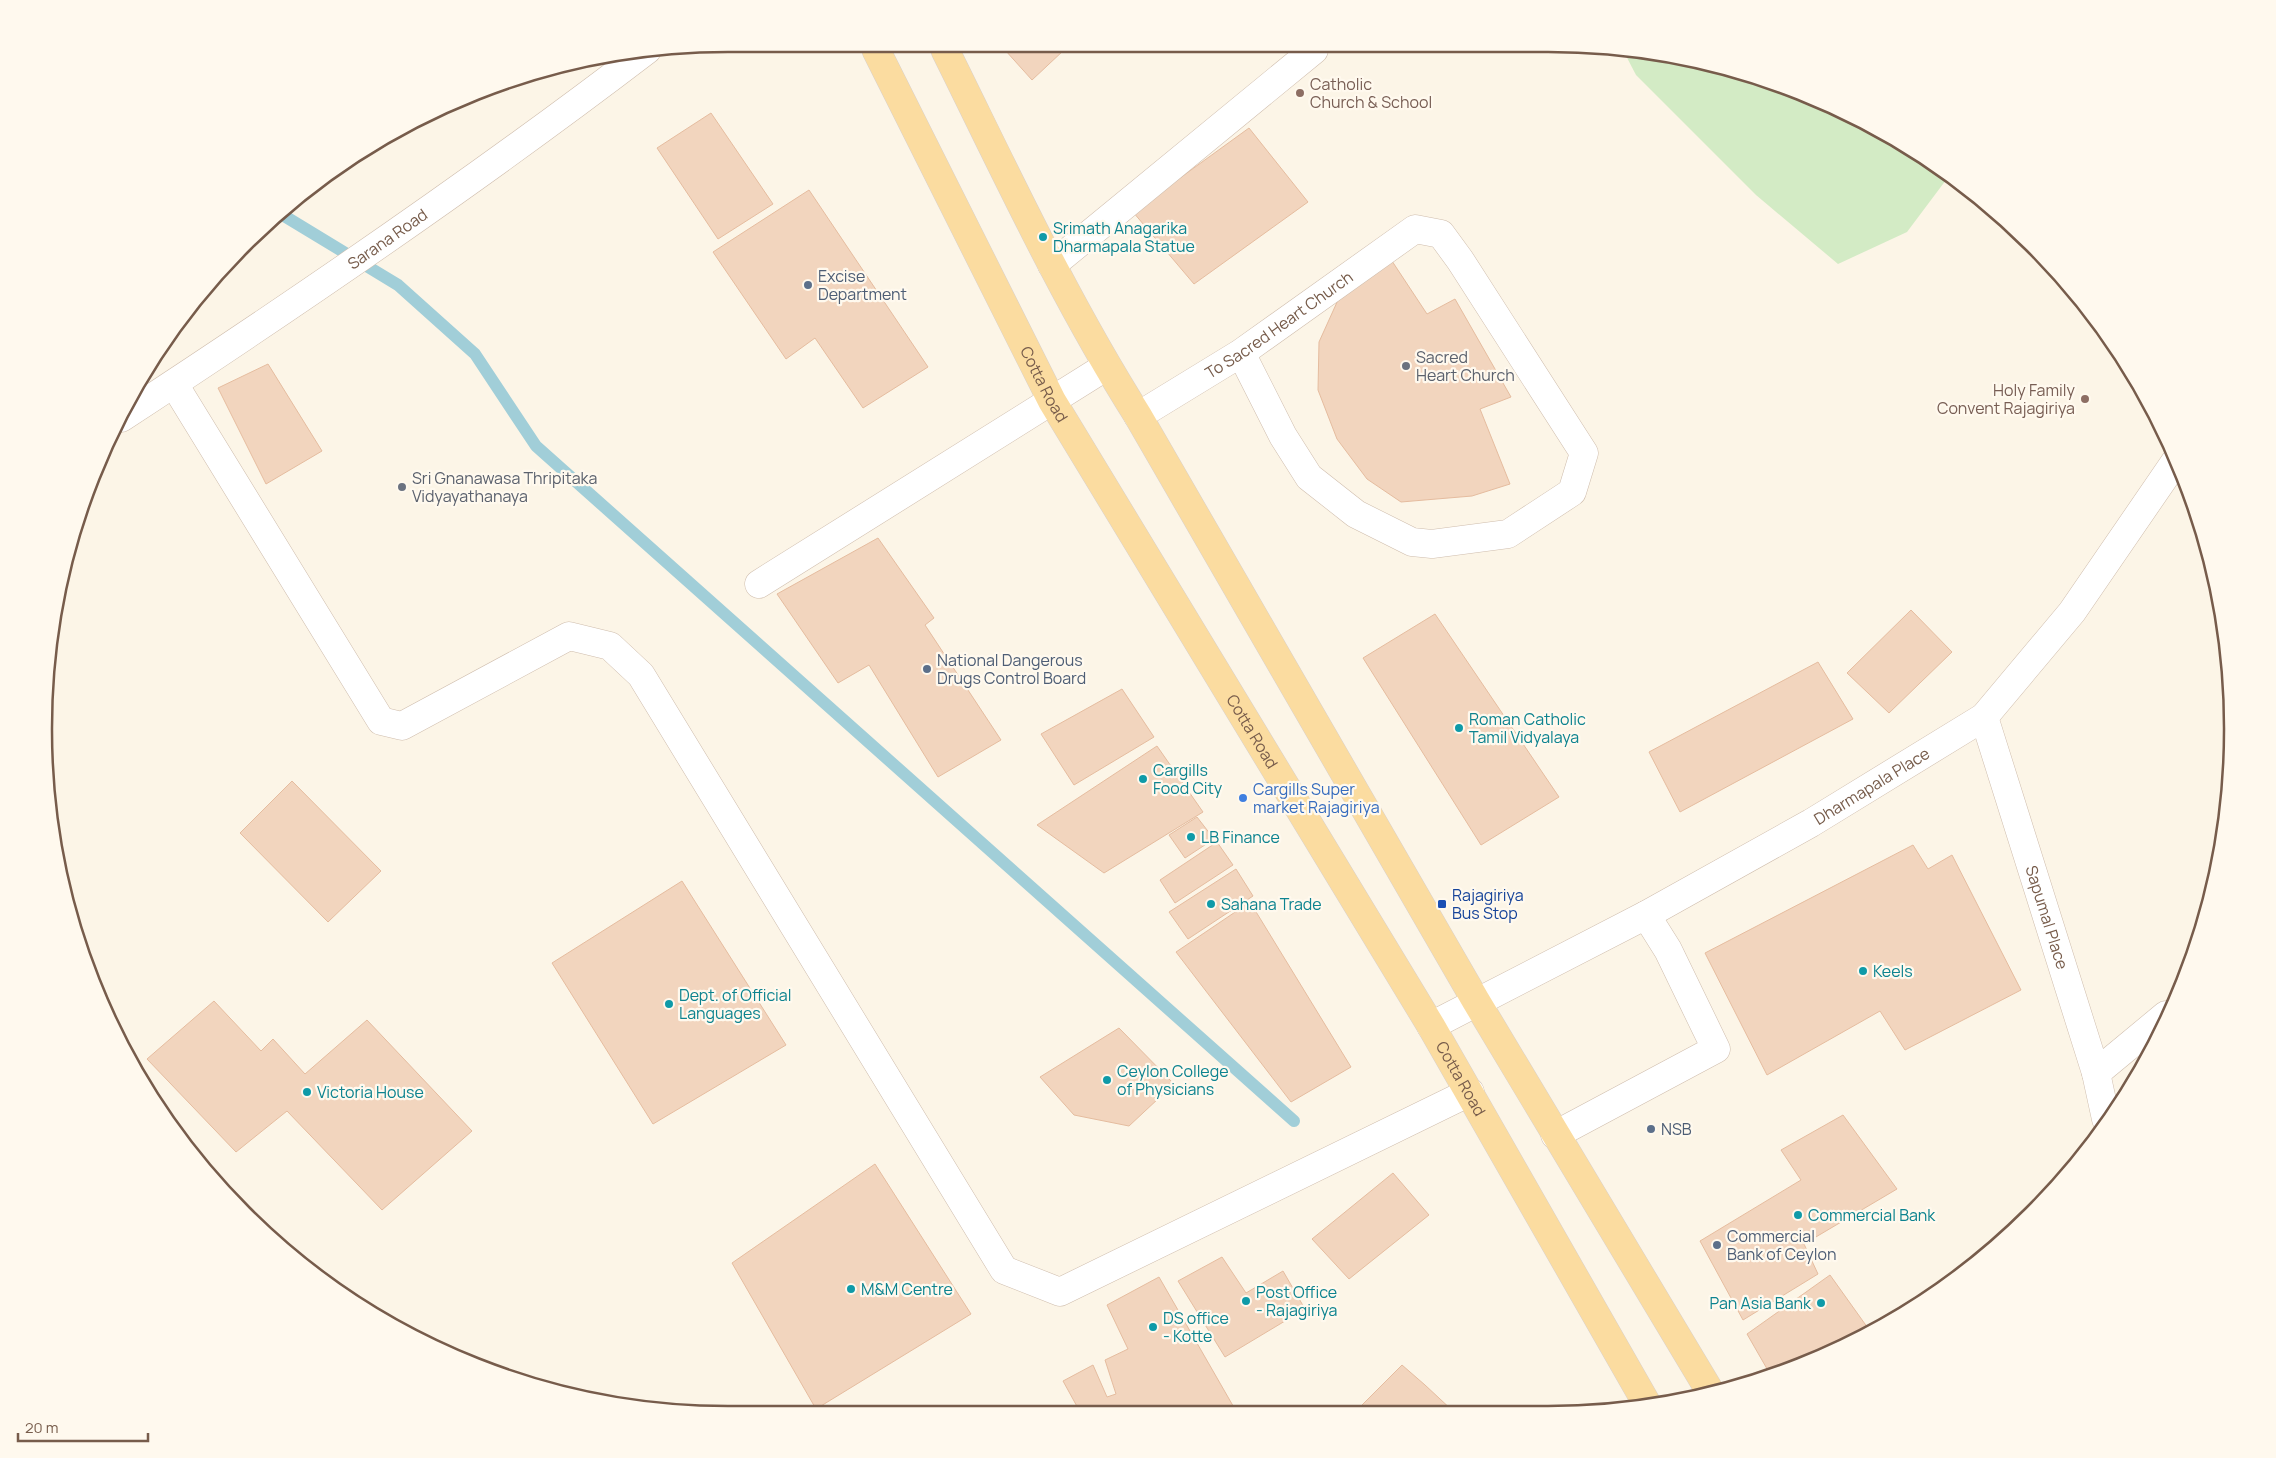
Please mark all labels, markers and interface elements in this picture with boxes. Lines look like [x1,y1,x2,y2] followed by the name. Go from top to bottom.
[1310,73,1432,113] place label: Catholic Church & School
[1294,87,1306,99] marker: Catholic Church & School
[343,203,432,274] street label: Sarana Road
[1053,217,1195,257] place label: Srimath Anagarika Dharmapala Statue
[1037,231,1049,243] marker: Srimath Anagarika Dharmapala Statue
[818,265,907,305] place label: Excise Department
[1201,266,1357,383] street label: To Sacred Heart Church
[802,279,814,291] marker: Excise Department
[1015,342,1073,426] street label: Cotta Road
[1416,346,1515,386] place label: Sacred Heart Church
[1400,360,1412,372] marker: Sacred Heart Church
[1937,379,2076,419] place label: Holy Family Convent Rajagiriya
[2079,393,2091,405] marker: Holy Family Convent Rajagiriya
[412,467,597,507] place label: Sri Gnanawasa Thripitaka Vidyayathanaya
[396,481,408,493] marker: Sri Gnanawasa Thripitaka Vidyayathanaya
[937,649,1086,689] place label: National Dangerous Drugs Control Board
[921,663,933,675] marker: National Dangerous Drugs Control Board
[1221,690,1283,772] street label: Cotta Road
[1469,708,1586,748] place label: Roman Catholic Tamil Vidyalaya
[1453,722,1465,734] marker: Roman Catholic Tamil Vidyalaya
[1810,742,1934,830] street label: Dharmapala Place
[1153,759,1223,799] place label: Cargills Food City
[1137,773,1149,785] marker: Cargills Food City
[1253,778,1380,818] place label: Cargills Super market Rajagiriya
[1237,792,1249,804] marker: Cargills Super market Rajagiriya
[1201,826,1280,848] place label: LB Finance
[1185,831,1197,843] marker: LB Finance
[2020,863,2074,972] street label: Sapumal Place
[1452,884,1524,924] place label: Rajagiriya Bus Stop
[1221,893,1322,915] place label: Sahana Trade
[1205,898,1217,910] marker: Sahana Trade
[1436,898,1448,910] marker: Rajagiriya Bus Stop
[1873,960,1913,982] place label: Keels
[1857,965,1869,977] marker: Keels
[679,984,791,1024] place label: Dept. of Official Languages
[663,998,675,1010] marker: Dept. of Official Languages
[1431,1037,1491,1120] street label: Cotta Road
[1117,1060,1229,1100] place label: Ceylon College of Physicians
[1101,1074,1113,1086] marker: Ceylon College of Physicians
[317,1081,424,1103] place label: Victoria House
[301,1086,313,1098] marker: Victoria House
[1661,1118,1692,1140] place label: NSB
[1645,1123,1657,1135] marker: NSB
[1808,1204,1936,1226] place label: Commercial Bank
[1792,1209,1804,1221] marker: Commercial Bank
[1727,1225,1836,1265] place label: Commercial Bank of Ceylon
[1711,1239,1723,1251] marker: Commercial Bank of Ceylon
[861,1278,953,1300] place label: M&M Centre
[1256,1281,1338,1321] place label: Post Office - Rajagiriya
[845,1283,857,1295] marker: M&M Centre
[1710,1292,1812,1314] place label: Pan Asia Bank
[1240,1295,1252,1307] marker: Post Office - Rajagiriya
[1815,1297,1827,1309] marker: Pan Asia Bank
[1163,1307,1229,1347] place label: DS office - Kotte
[1147,1321,1159,1333] marker: DS office - Kotte
[18,1410,148,1442] scale bar
[25,1417,58,1438] text: 20 m

